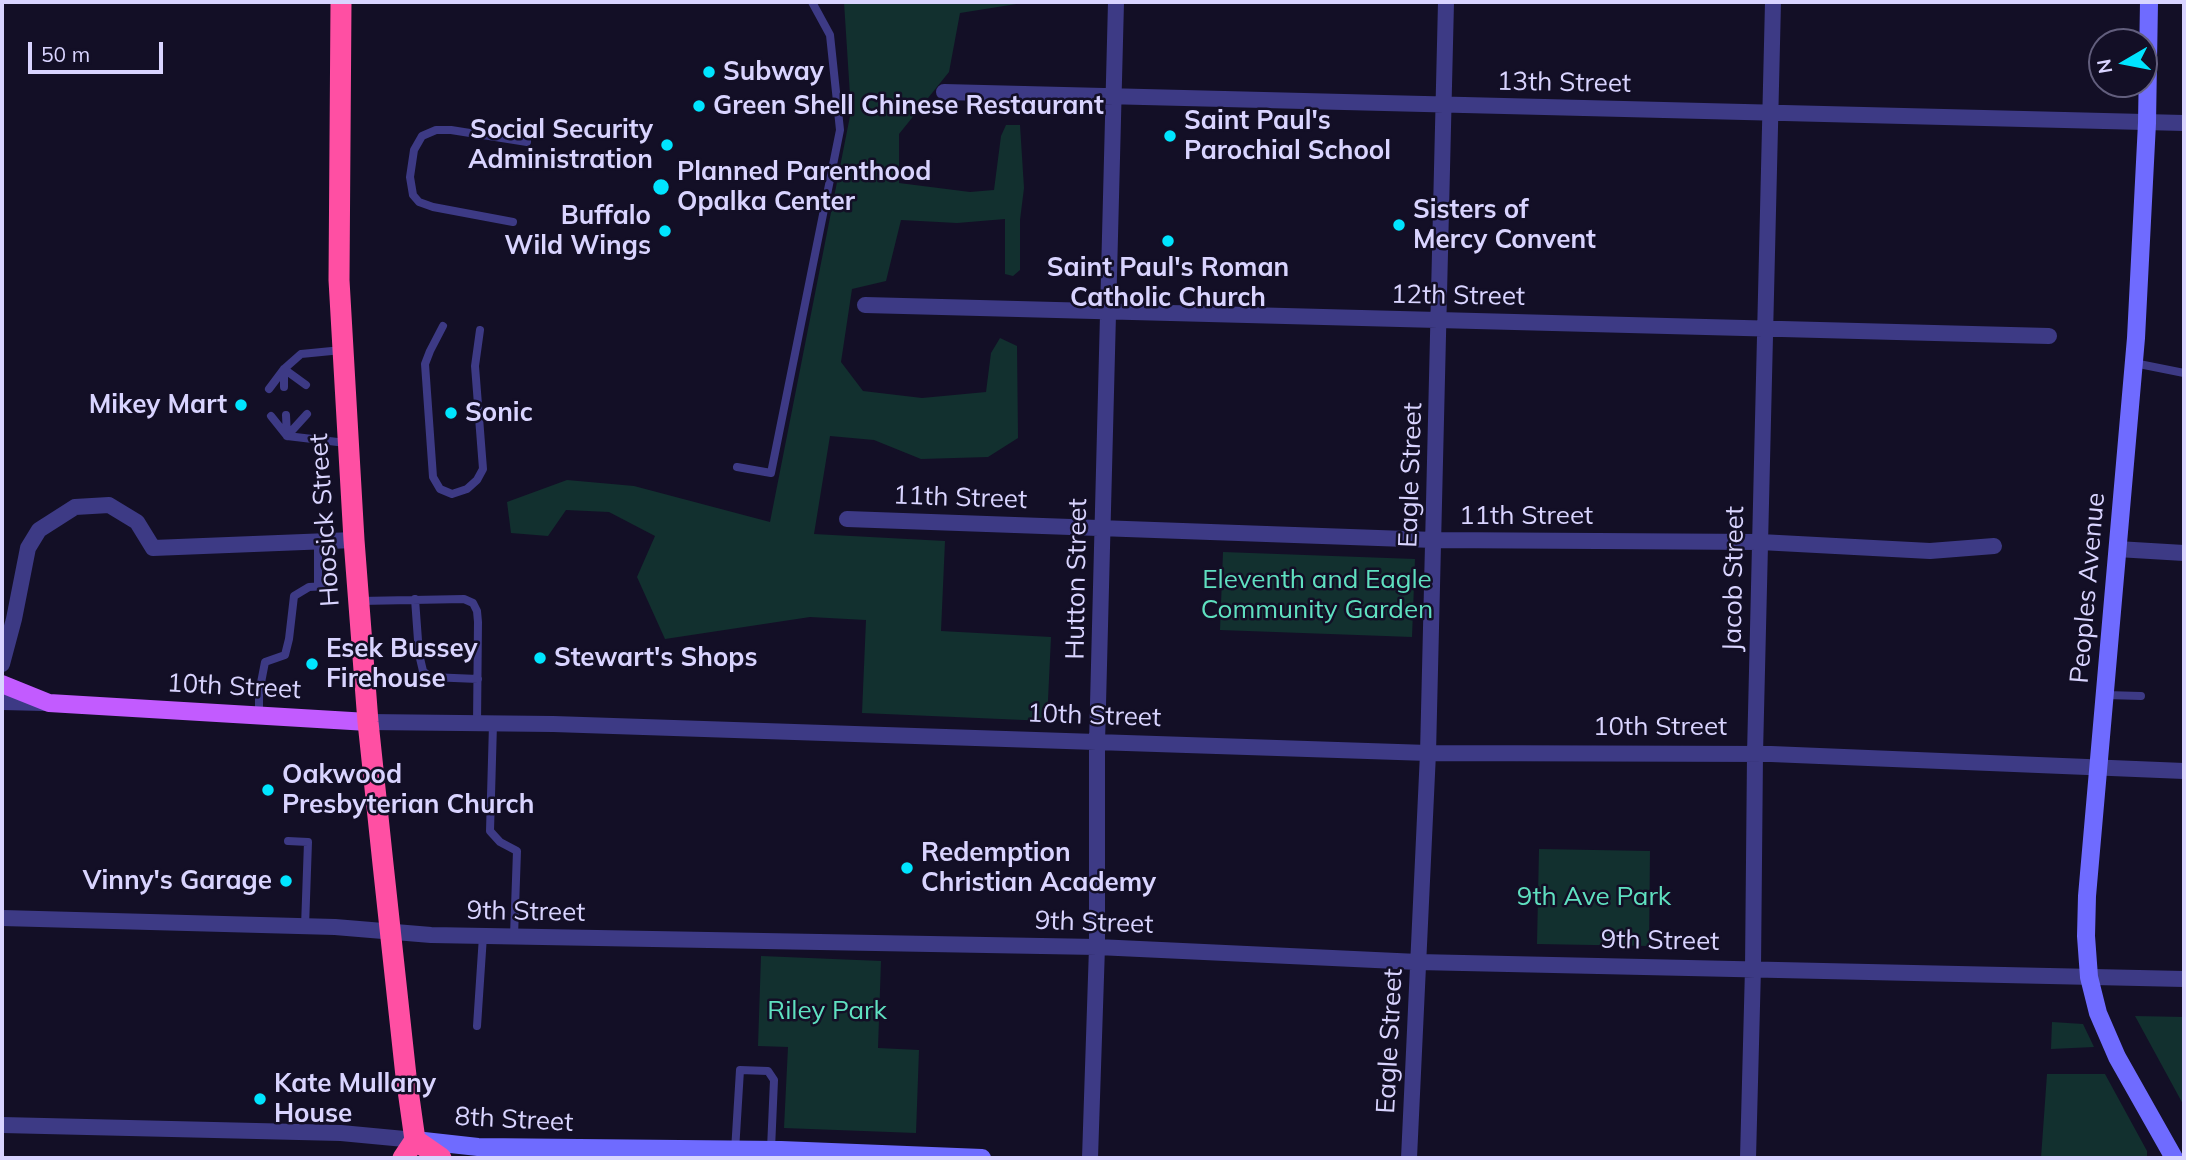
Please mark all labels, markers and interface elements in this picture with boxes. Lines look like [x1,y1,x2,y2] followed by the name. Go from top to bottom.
[32,28,166,72] scale bar
[2088,28,2158,98] north arrow
[41,41,90,67] text: 50 m
[723,56,824,88] place label: Subway
[2091,57,2117,75] text: N
[701,64,717,80] marker: Subway
[1497,66,1631,100] street label: 13th Street
[713,90,1104,122] place label: Green Shell Chinese Restaurant
[691,98,707,114] marker: Green Shell Chinese Restaurant
[1184,105,1391,166] place label: Saint Paul's Parochial School
[468,114,653,176] place label: Social Security Administration
[1162,128,1178,144] marker: Saint Paul's Parochial School
[659,137,675,153] marker: Social Security Administration
[677,156,931,218] place label: Planned Parenthood Opalka Center
[651,177,671,197] marker: Planned Parenthood Opalka Center
[1413,194,1596,256] place label: Sisters of Mercy Convent
[504,200,651,262] place label: Buffalo Wild Wings
[1391,217,1407,233] marker: Sisters of Mercy Convent
[657,223,673,239] marker: Buffalo Wild Wings
[1160,233,1176,249] marker: Saint Paul's Roman Catholic Church
[1047,252,1289,314] place label: Saint Paul's Roman Catholic Church
[1391,279,1525,313] street label: 12th Street
[89,389,227,421] place label: Mikey Mart
[233,397,249,413] marker: Mikey Mart
[465,397,533,429] place label: Sonic
[1393,402,1429,548] street label: Eagle Street
[443,405,459,421] marker: Sonic
[303,432,347,608] street label: Hoosick Street
[892,480,1028,516] street label: 11th Street
[2064,491,2112,685] street label: Peoples Avenue
[1060,498,1094,660] street label: Hutton Street
[1459,500,1593,532] street label: 11th Street
[1717,506,1751,652] street label: Jacob Street
[1201,564,1433,626] park label: Eleventh and Eagle Community Garden
[326,633,478,694] place label: Esek Bussey Firehouse
[554,642,757,674] place label: Stewart's Shops
[532,650,548,666] marker: Stewart's Shops
[304,656,320,672] marker: Esek Bussey Firehouse
[166,668,302,706] street label: 10th Street
[1026,698,1162,734] street label: 10th Street
[1593,711,1727,743] street label: 10th Street
[282,759,534,820] place label: Oakwood Presbyterian Church
[260,782,276,798] marker: Oakwood Presbyterian Church
[921,837,1156,898] place label: Redemption Christian Academy
[899,860,915,876] marker: Redemption Christian Academy
[83,865,272,897] place label: Vinny's Garage
[278,873,294,889] marker: Vinny's Garage
[1517,881,1671,913] park label: 9th Ave Park
[466,895,586,929] street label: 9th Street
[1034,905,1154,941] street label: 9th Street
[1600,924,1720,958] street label: 9th Street
[1371,968,1409,1114] street label: Eagle Street
[767,995,887,1027] park label: Riley Park
[274,1068,436,1130] place label: Kate Mullany House
[252,1091,268,1107] marker: Kate Mullany House
[454,1101,574,1139] street label: 8th Street

